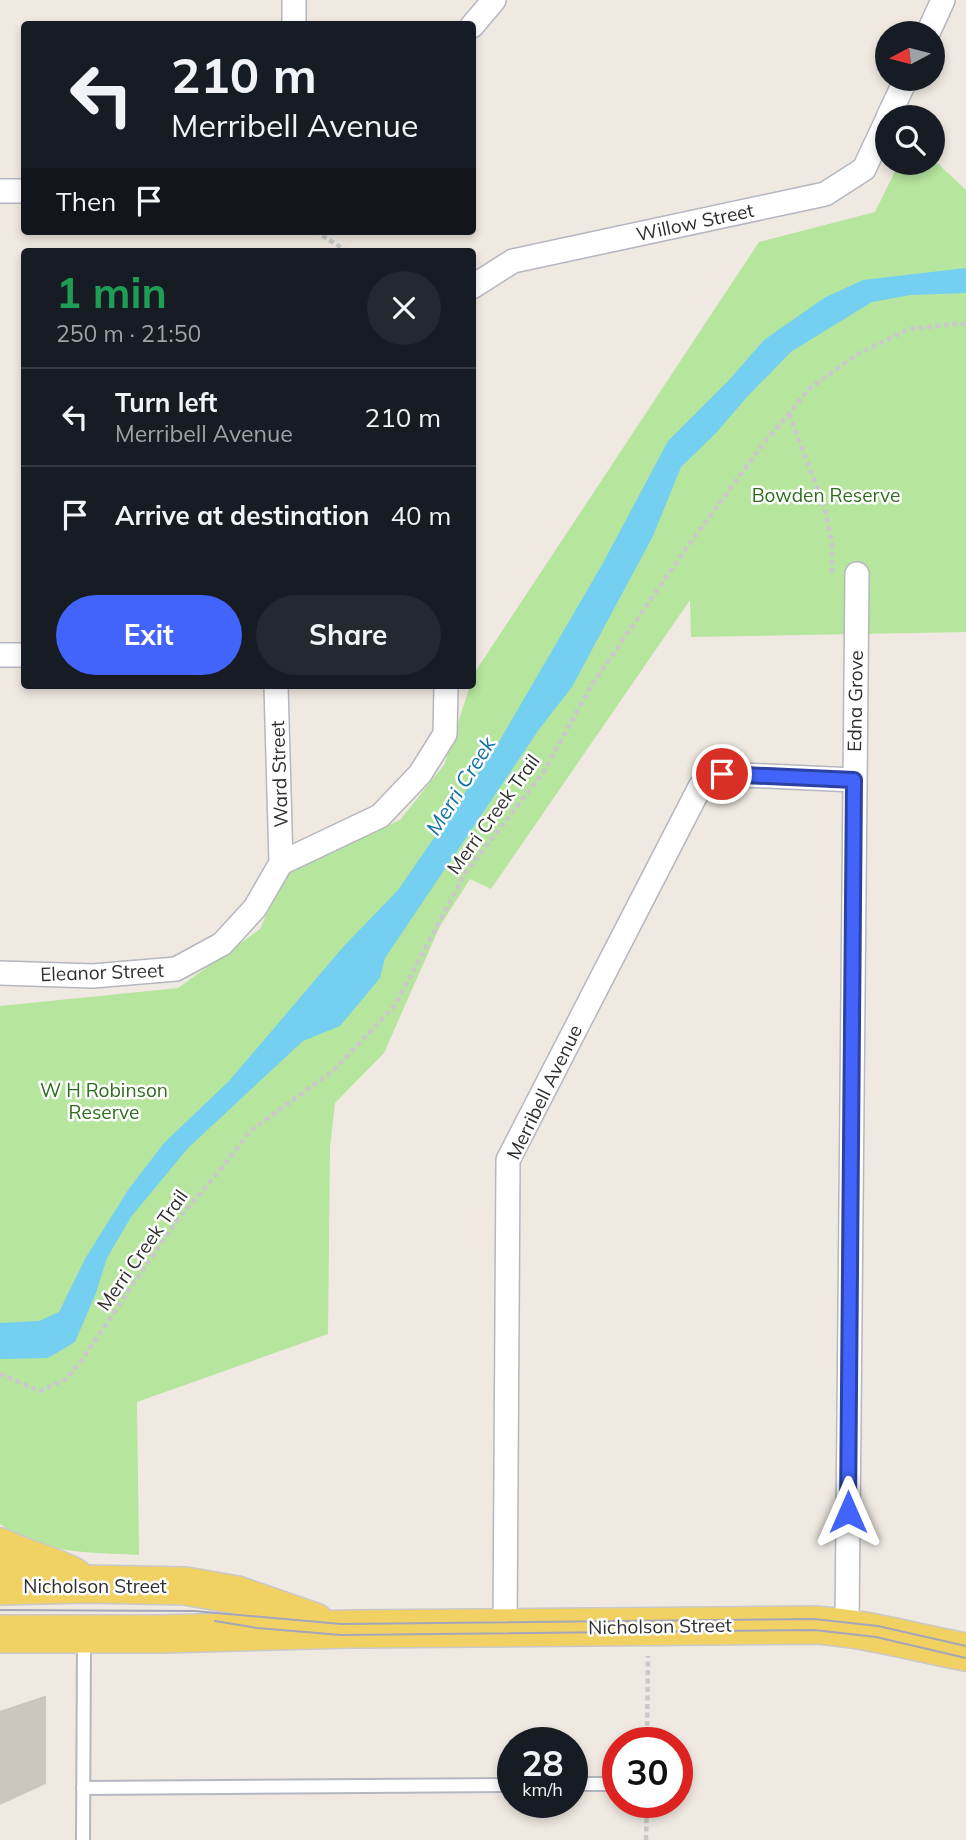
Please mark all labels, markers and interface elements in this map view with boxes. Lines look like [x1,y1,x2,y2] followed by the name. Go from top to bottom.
[875,21,945,91] north arrow
[875,21,945,175] map controls
[171,44,317,105] text: 210 m
[56,49,147,140] icon: left
[171,105,418,145] text: Merribell Avenue
[875,105,945,175] button: search
[130,182,168,220] icon: arrive
[56,185,116,218] text: Then
[634,198,756,246] street label: Willow Street
[56,266,167,319] text: 1 min
[367,271,441,345] button: close
[56,319,201,348] text: 250 m · 21:50
[115,386,217,419] text: Turn left
[56,398,94,436] icon: left
[365,401,441,434] text: 210 m
[115,419,293,448] text: Merribell Avenue
[752,483,900,507] park label: Bowden Reserve
[56,496,94,534] icon: arrive
[115,499,370,532] text: Arrive at destination
[391,499,451,532] text: 40 m
[56,595,242,675] button: Exit
[256,595,441,675] button: Share
[842,650,868,752] street label: Edna Grove
[265,720,293,828] street label: Ward Street
[420,731,501,839] water label: Merri Creek
[692,744,752,804] pin
[441,749,545,879] street label: Merri Creek Trail
[703,755,741,793] icon: arrive
[40,958,165,986] street label: Eleanor Street
[501,1021,587,1163] street label: Merribell Avenue
[40,1078,168,1124] park label: W H Robinson Reserve
[91,1185,193,1315] street label: Merri Creek Trail
[811,1475,885,1549] position arrow
[23,1574,167,1598] street label: Nicholson Street
[588,1613,732,1639] street label: Nicholson Street
[602,1727,693,1818] speed limit sign: 30
[521,1741,564,1785] text: 28
[522,1778,563,1801] text: km/h

